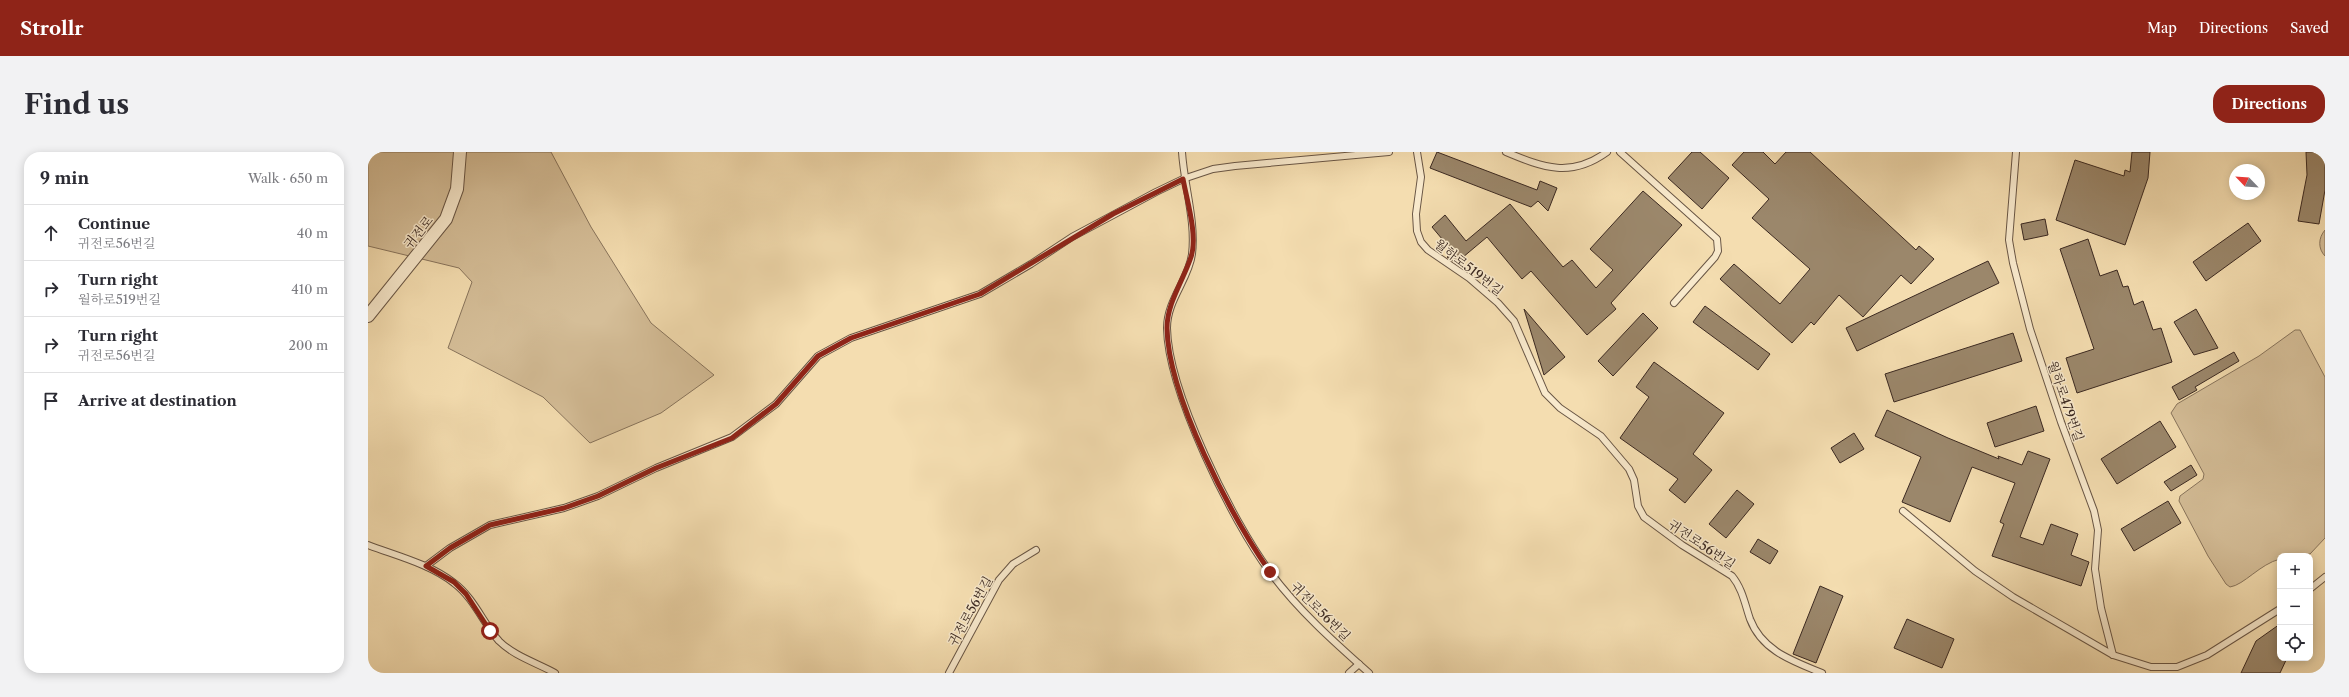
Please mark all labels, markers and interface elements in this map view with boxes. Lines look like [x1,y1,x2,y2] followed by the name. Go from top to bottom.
[20,17,84,40] text: Strollr
[2147,19,2177,37] text: Map
[2199,19,2268,37] text: Directions
[2290,19,2329,37] text: Saved
[2213,85,2325,123] button: Directions
[24,87,129,121] text: Find us
[2229,164,2265,200] north arrow
[40,168,89,188] text: 9 min
[248,170,328,186] text: Walk · 650 m
[400,212,436,252] street label: 귀전로
[78,214,150,233] text: Continue
[40,222,62,244] icon: ahead
[297,225,328,241] text: 40 m
[78,235,155,251] text: 귀전로56번길
[1431,235,1507,299] street label: 월하로519번길
[78,270,158,289] text: Turn right
[40,278,62,300] icon: right
[291,281,328,297] text: 410 m
[78,291,161,307] text: 월하로519번길
[78,326,158,345] text: Turn right
[40,334,62,356] icon: right
[288,337,328,353] text: 200 m
[78,347,155,363] text: 귀전로56번길
[2045,359,2087,443] street label: 월하로479번길
[40,390,62,412] icon: arrive
[78,391,237,410] text: Arrive at destination
[1665,516,1739,572] street label: 귀전로56번길
[2277,553,2313,661] map controls
[2277,553,2313,589] button: +
[1261,563,1279,581] route end
[944,573,996,649] street label: 귀전로56번길
[1288,578,1354,644] street label: 귀전로56번길
[2277,589,2313,625] button: −
[481,622,499,640] route start
[2277,625,2313,661] button: locate

